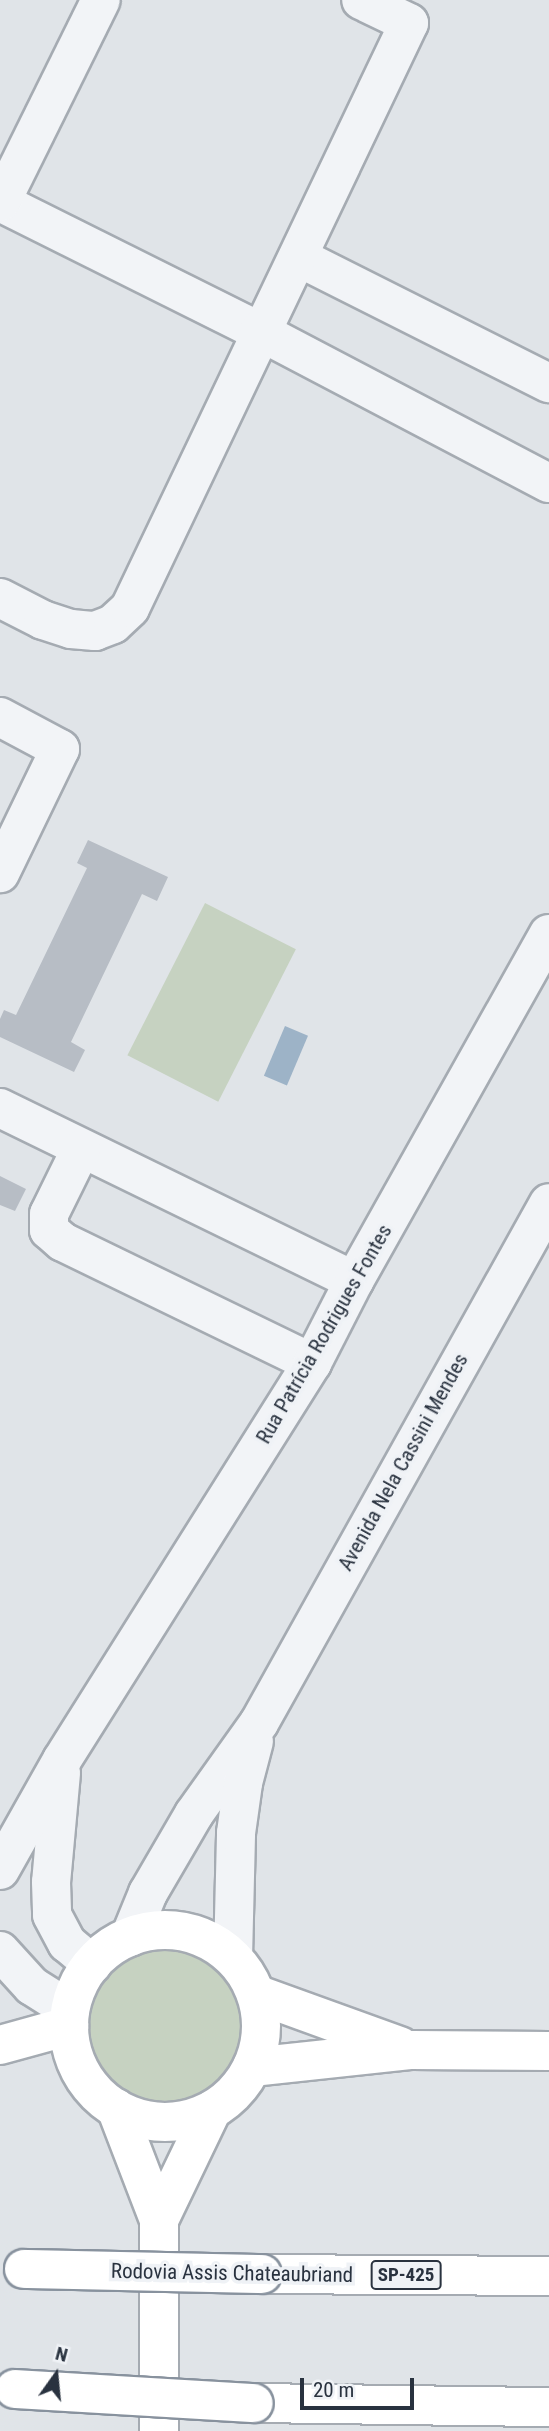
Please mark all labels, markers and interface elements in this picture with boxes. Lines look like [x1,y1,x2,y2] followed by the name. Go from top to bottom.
[251,1220,397,1448] street label: Rua Patrícia Rodrigues Fontes
[333,1349,473,1575] street label: Avenida Nela Cassini Mendes
[111,2258,353,2288] street label: Rodovia Assis Chateaubriand
[369,2260,443,2290] road number: SP-425
[21,2340,91,2410] north arrow
[53,2342,70,2367] text: N
[304,2364,418,2408] scale bar
[313,2378,354,2402] text: 20 m

